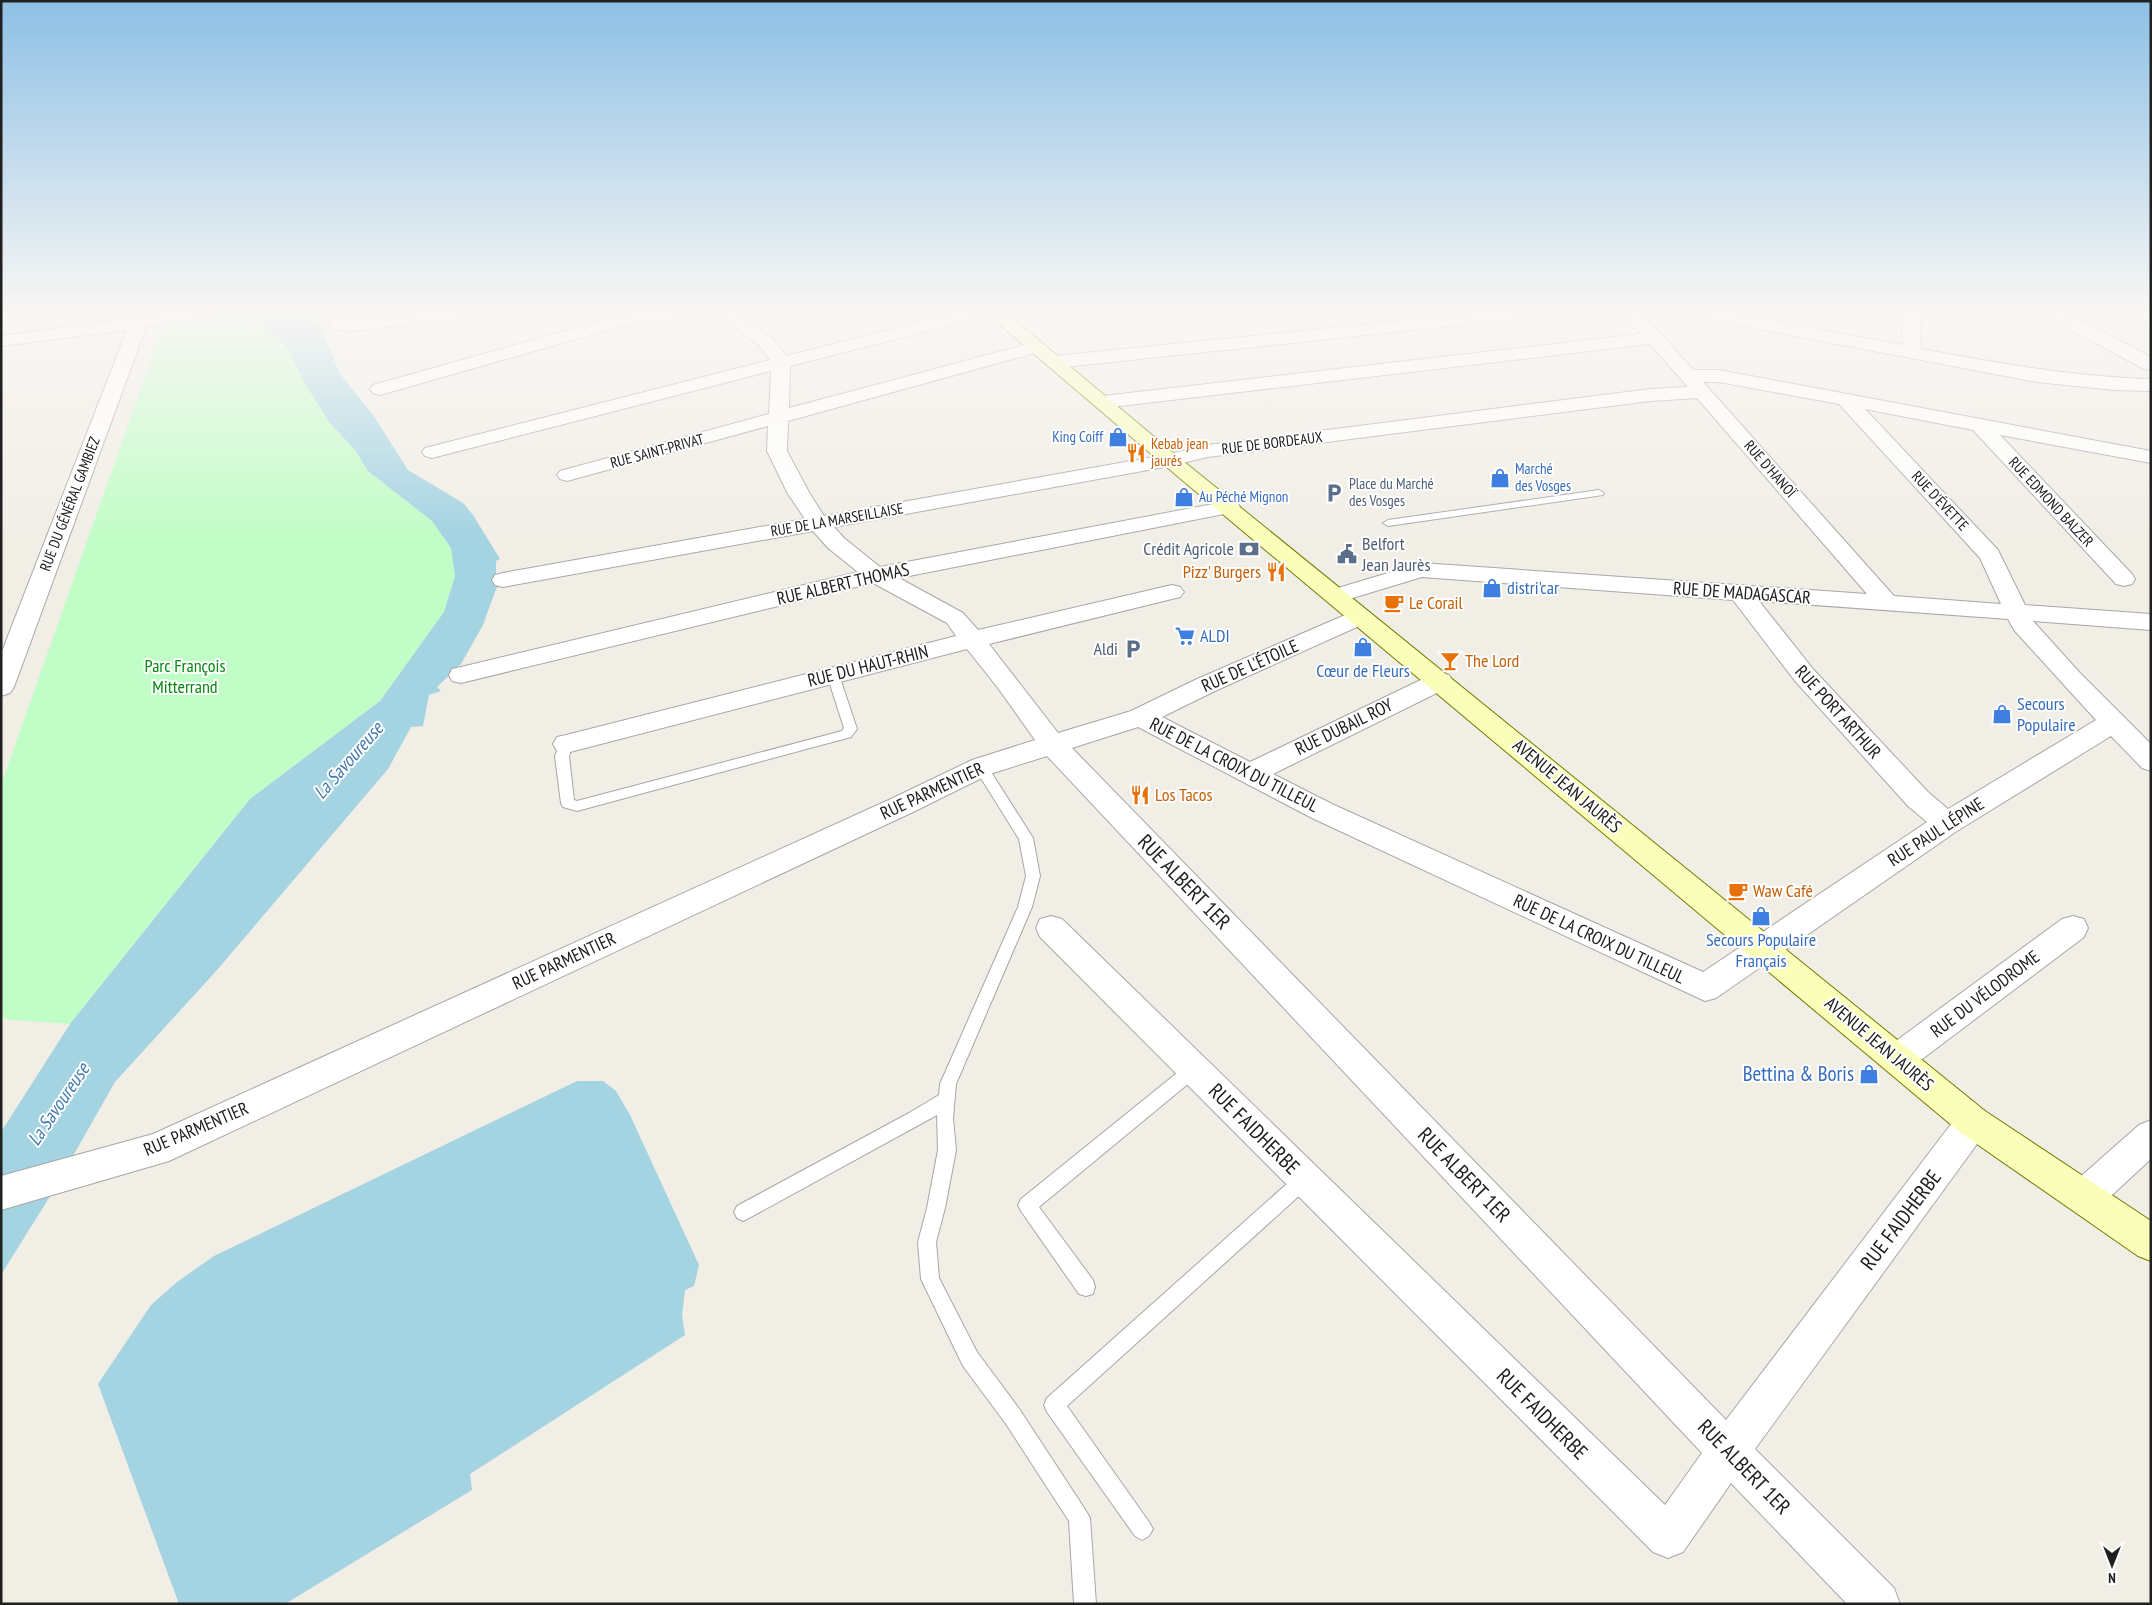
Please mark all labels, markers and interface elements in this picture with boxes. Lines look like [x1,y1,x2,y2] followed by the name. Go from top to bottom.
[1107,426,1129,448] shop icon: King Coiff
[1052,427,1104,446] place label: King Coiff
[1220,427,1324,458] street label: RUE DE BORDEAUX
[608,429,706,472] street label: RUE SAINT-PRIVAT
[35,434,104,574] street label: RUE DU GÉNÉRAL GAMBIEZ
[1151,434,1208,470] place label: Kebab jean jaurés
[1740,436,1801,502] street label: RUE D'HANOÏ
[1125,442,1147,464] restaurant icon: Kebab jean jaurés
[2005,453,2098,550] street label: RUE EDMOND BALZER
[1515,459,1571,495] place label: Marché des Vosges
[1489,467,1511,489] shop icon: Marché des Vosges
[1908,467,1973,534] street label: RUE D'ÉVETTE
[1349,474,1434,510] place label: Place du Marché des Vosges
[1323,482,1345,504] parking icon: Place du Marché des Vosges
[1173,486,1195,508] shop icon: Au Péché Mignon
[1199,487,1288,506] place label: Au Péché Mignon
[769,498,905,541] street label: RUE DE LA MARSEILLAISE
[1361,532,1431,576] place label: Belfort Jean Jaurès
[1143,537,1234,560] place label: Crédit Agricole
[1238,538,1260,560] bank icon: Crédit Agricole
[1336,543,1358,565] public building icon: Belfort Jean Jaurès
[774,557,912,610] street label: RUE ALBERT THOMAS
[1183,560,1261,583] place label: Pizz' Burgers
[1265,561,1287,583] restaurant icon: Pizz' Burgers
[1507,576,1559,599] place label: distri'car
[1673,576,1812,609] street label: RUE DE MADAGASCAR
[1481,577,1503,599] shop icon: distri'car
[1409,591,1463,614] place label: Le Corail
[1383,592,1405,614] cafe icon: Le Corail
[1200,624,1230,647] place label: ALDI
[1174,625,1196,647] supermarket icon: ALDI
[1198,634,1302,697] street label: RUE DE L'ÉTOILE
[1352,636,1374,658] shop icon: Cœur de Fleurs
[1094,637,1118,660] place label: Aldi
[1122,638,1144,660] parking icon: Aldi
[805,639,931,692] street label: RUE DU HAUT-RHIN
[1465,649,1519,672] place label: The Lord
[1439,650,1461,672] bar icon: The Lord
[145,654,225,698] park label: Parc François Mitterrand
[1316,659,1410,682] place label: Cœur de Fleurs
[1790,660,1887,763] street label: RUE PORT ARTHUR
[2017,692,2076,736] place label: Secours Populaire
[1291,693,1397,760] street label: RUE DUBAIL ROY
[1991,703,2013,725] shop icon: Secours Populaire
[1146,712,1323,817] street label: RUE DE LA CROIX DU TILLEUL
[308,716,389,803] water label: La Savoureuse
[1508,733,1627,838] street label: AVENUE JEAN JAURÈS
[876,756,987,825] street label: RUE PARMENTIER
[1155,783,1213,806] place label: Los Tacos
[1129,784,1151,806] restaurant icon: Los Tacos
[1883,792,1988,871] street label: RUE PAUL LÉPINE
[1132,828,1237,935] street label: RUE ALBERT 1ER
[1753,879,1813,902] place label: Waw Café
[1727,880,1749,902] cafe icon: Waw Café
[1510,889,1689,989] street label: RUE DE LA CROIX DU TILLEUL
[1750,905,1772,927] shop icon: Secours Populaire Français
[508,926,619,995] street label: RUE PARMENTIER
[1706,928,1816,972] place label: Secours Populaire Français
[1926,945,2044,1042] street label: RUE DU VÉLODROME
[1820,991,1939,1096] street label: AVENUE JEAN JAURÈS
[22,1057,95,1150] water label: La Savoureuse
[1743,1060,1854,1087] place label: Bettina & Boris
[1858,1063,1880,1085] shop icon: Bettina & Boris
[1203,1077,1306,1180] street label: RUE FAIDHERBE
[140,1096,252,1161] street label: RUE PARMENTIER
[1412,1121,1517,1228] street label: RUE ALBERT 1ER
[1854,1164,1947,1275] street label: RUE FAIDHERBE
[1491,1362,1594,1465] street label: RUE FAIDHERBE
[1692,1413,1797,1520] street label: RUE ALBERT 1ER
[2087,1540,2137,1590] north arrow
[2108,1569,2116,1587] text: N

